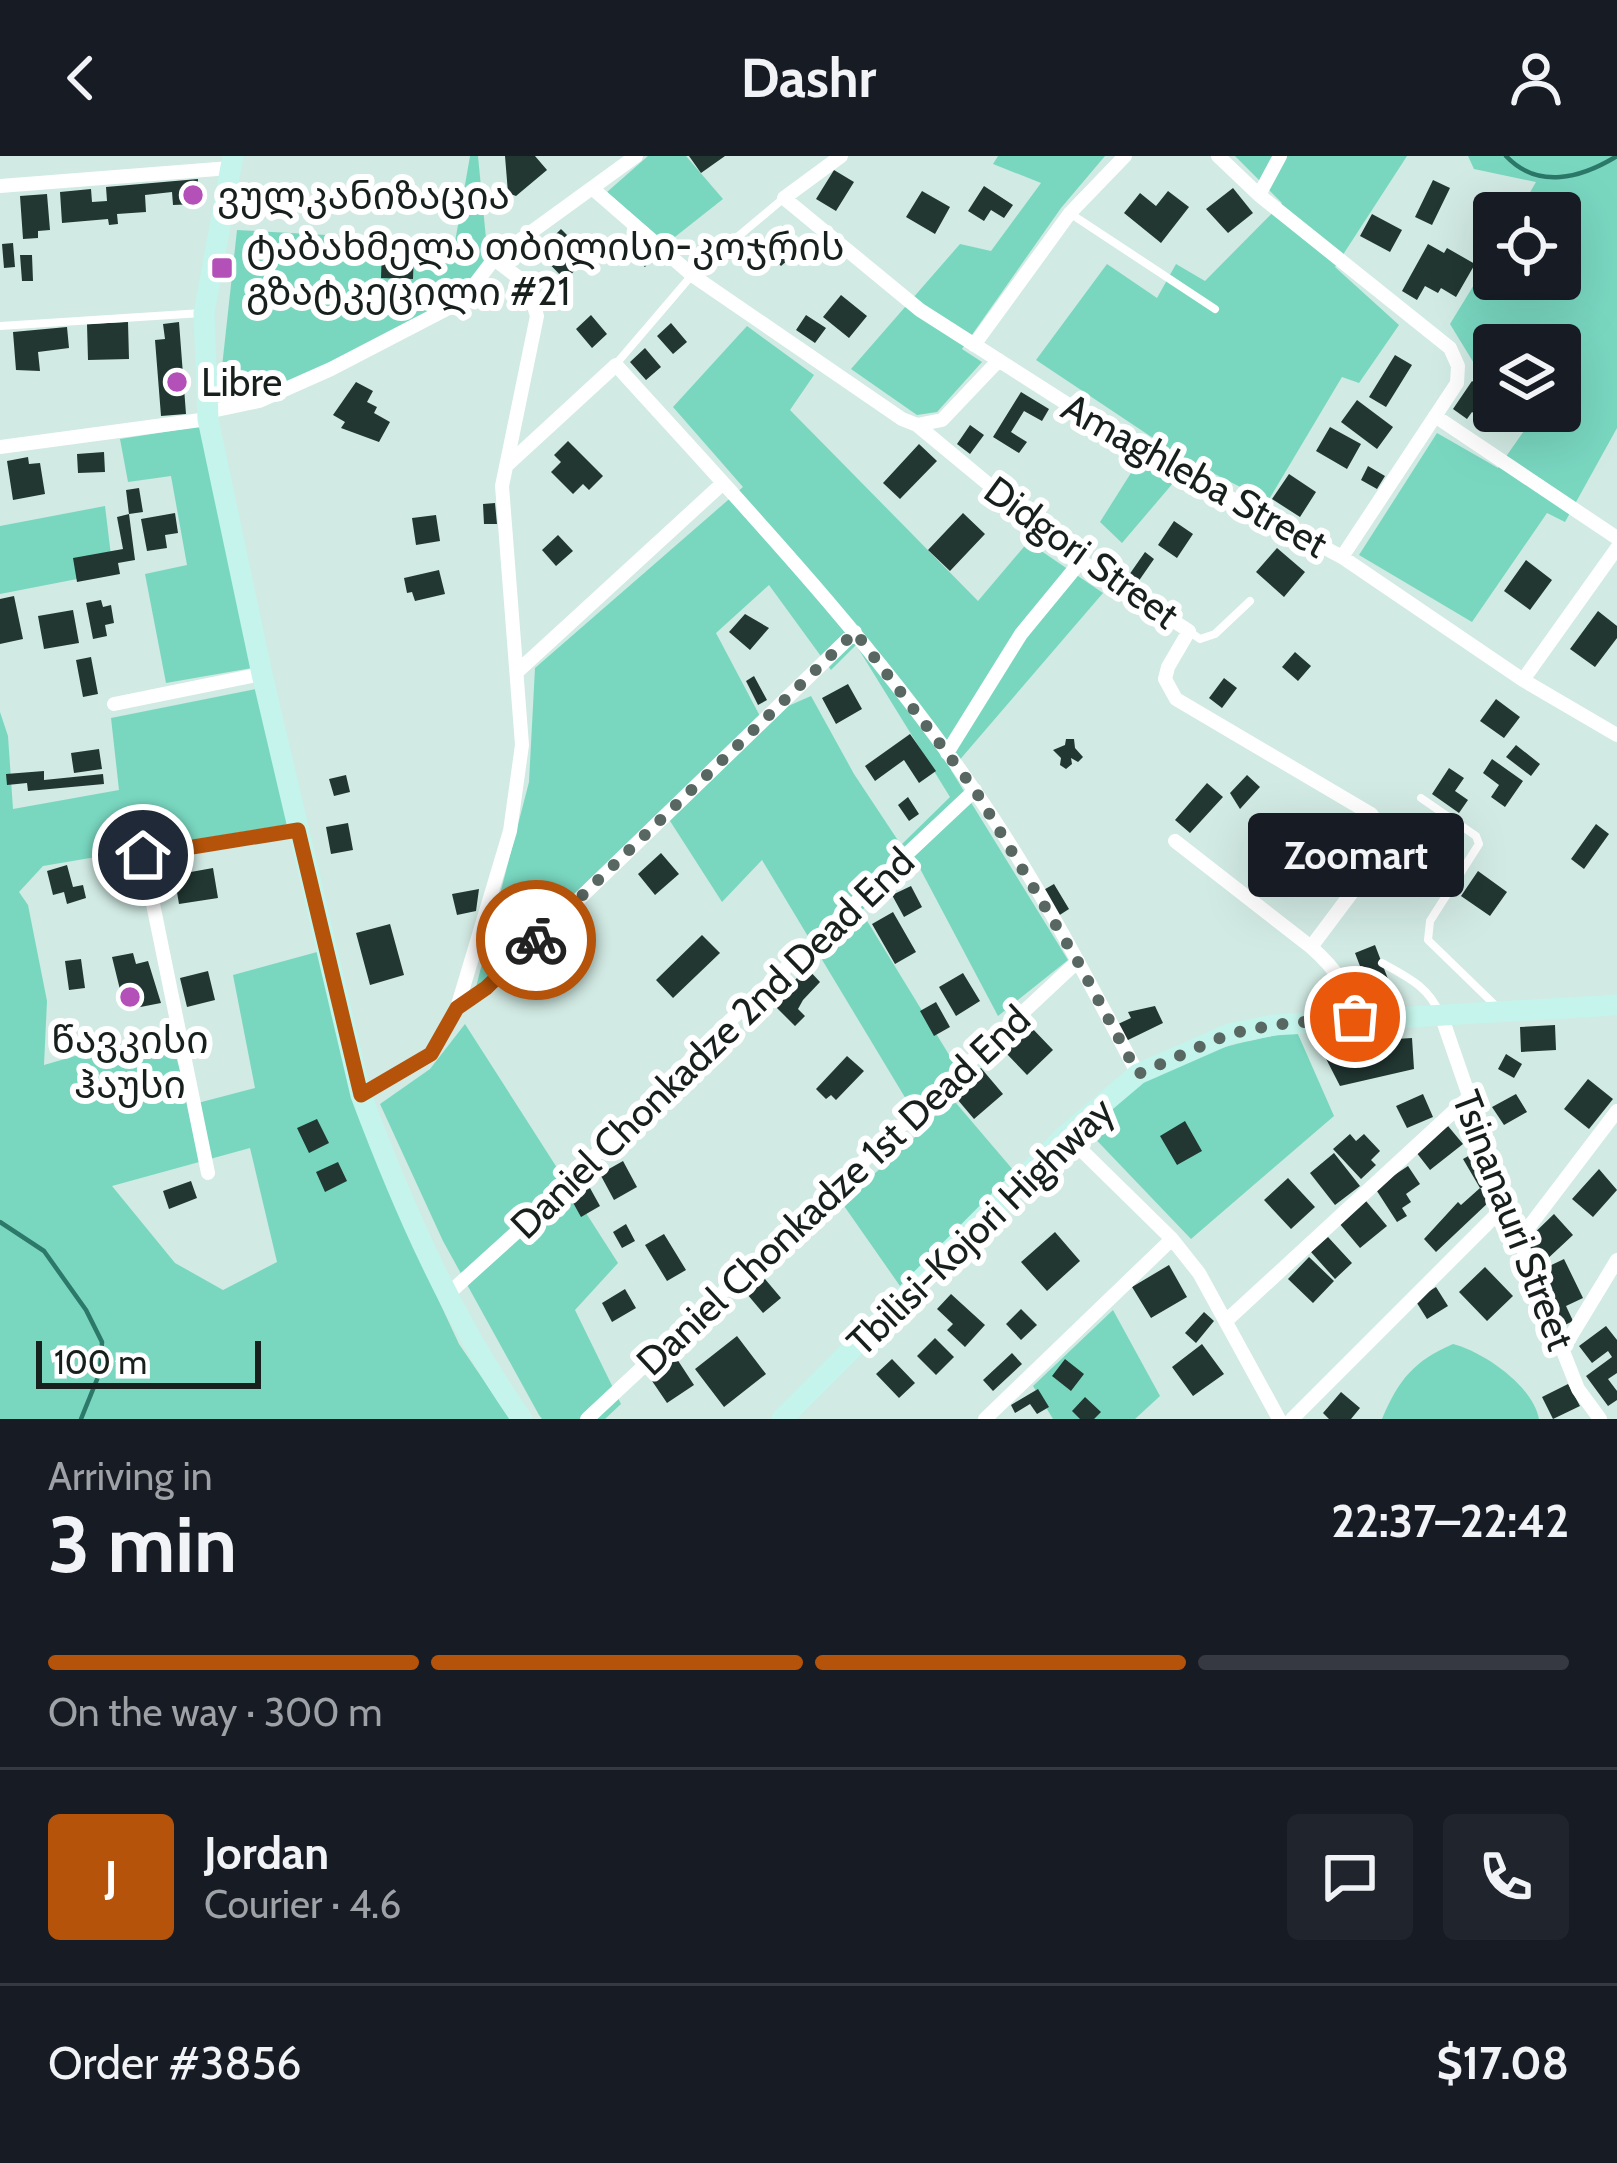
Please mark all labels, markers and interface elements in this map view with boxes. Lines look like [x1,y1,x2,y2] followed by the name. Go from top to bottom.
[48,45,114,111] icon: back
[741,45,876,111] text: Dashr
[1503,45,1569,111] icon: person
[217,171,510,219] place label: ვულკანიზაცია
[180,182,206,208] marker: ვულკანიზაცია
[1473,192,1581,432] map controls
[1473,192,1581,300] button: locate
[246,222,845,315] place label: ტაბახმელა თბილისი-კოჯრის გზატკეცილი #21
[209,255,235,281] marker: ტაბახმელა თბილისი-კოჯრის გზატკეცილი #21
[1473,324,1581,432] button: layers
[201,358,282,406] place label: Libre
[164,369,190,395] marker: Libre
[1054,382,1336,568] street label: Amaghleba Street
[975,465,1189,639] street label: Didgori Street
[92,804,194,906] pin
[1247,813,1463,897] callout: Zoomart
[110,822,176,888] icon: home
[1284,831,1428,879] text: Zoomart
[500,837,924,1249] street label: Daniel Chonkadze 2nd Dead End
[476,880,596,1000] courier
[503,907,569,973] icon: bike
[1304,966,1406,1068] pin
[117,984,143,1010] marker: წავკისი ჰაუსი
[1322,984,1388,1050] icon: bag
[626,995,1040,1385] street label: Daniel Chonkadze 1st Dead End
[51,1015,209,1108] place label: წავკისი ჰაუსი
[1443,1084,1585,1356] street label: Tsinanauri Street
[837,1086,1123,1365] street label: Tbilisi-Kojori Highway
[36,1335,261,1388] scale bar
[54,1342,147,1382] text: 100 m
[48,1452,212,1500] text: Arriving in
[1331,1494,1569,1548] text: 22:37–22:42
[48,1497,237,1592] text: 3 min
[48,1688,382,1736] text: On the way · 300 m
[1287,1814,1413,1940] button: chat
[1443,1814,1569,1940] button: phone
[204,1826,329,1880] text: Jordan
[105,1850,117,1904] text: J
[204,1880,401,1928] text: Courier · 4.6
[48,2036,302,2090] text: Order #3856
[1436,2036,1569,2090] text: $17.08

